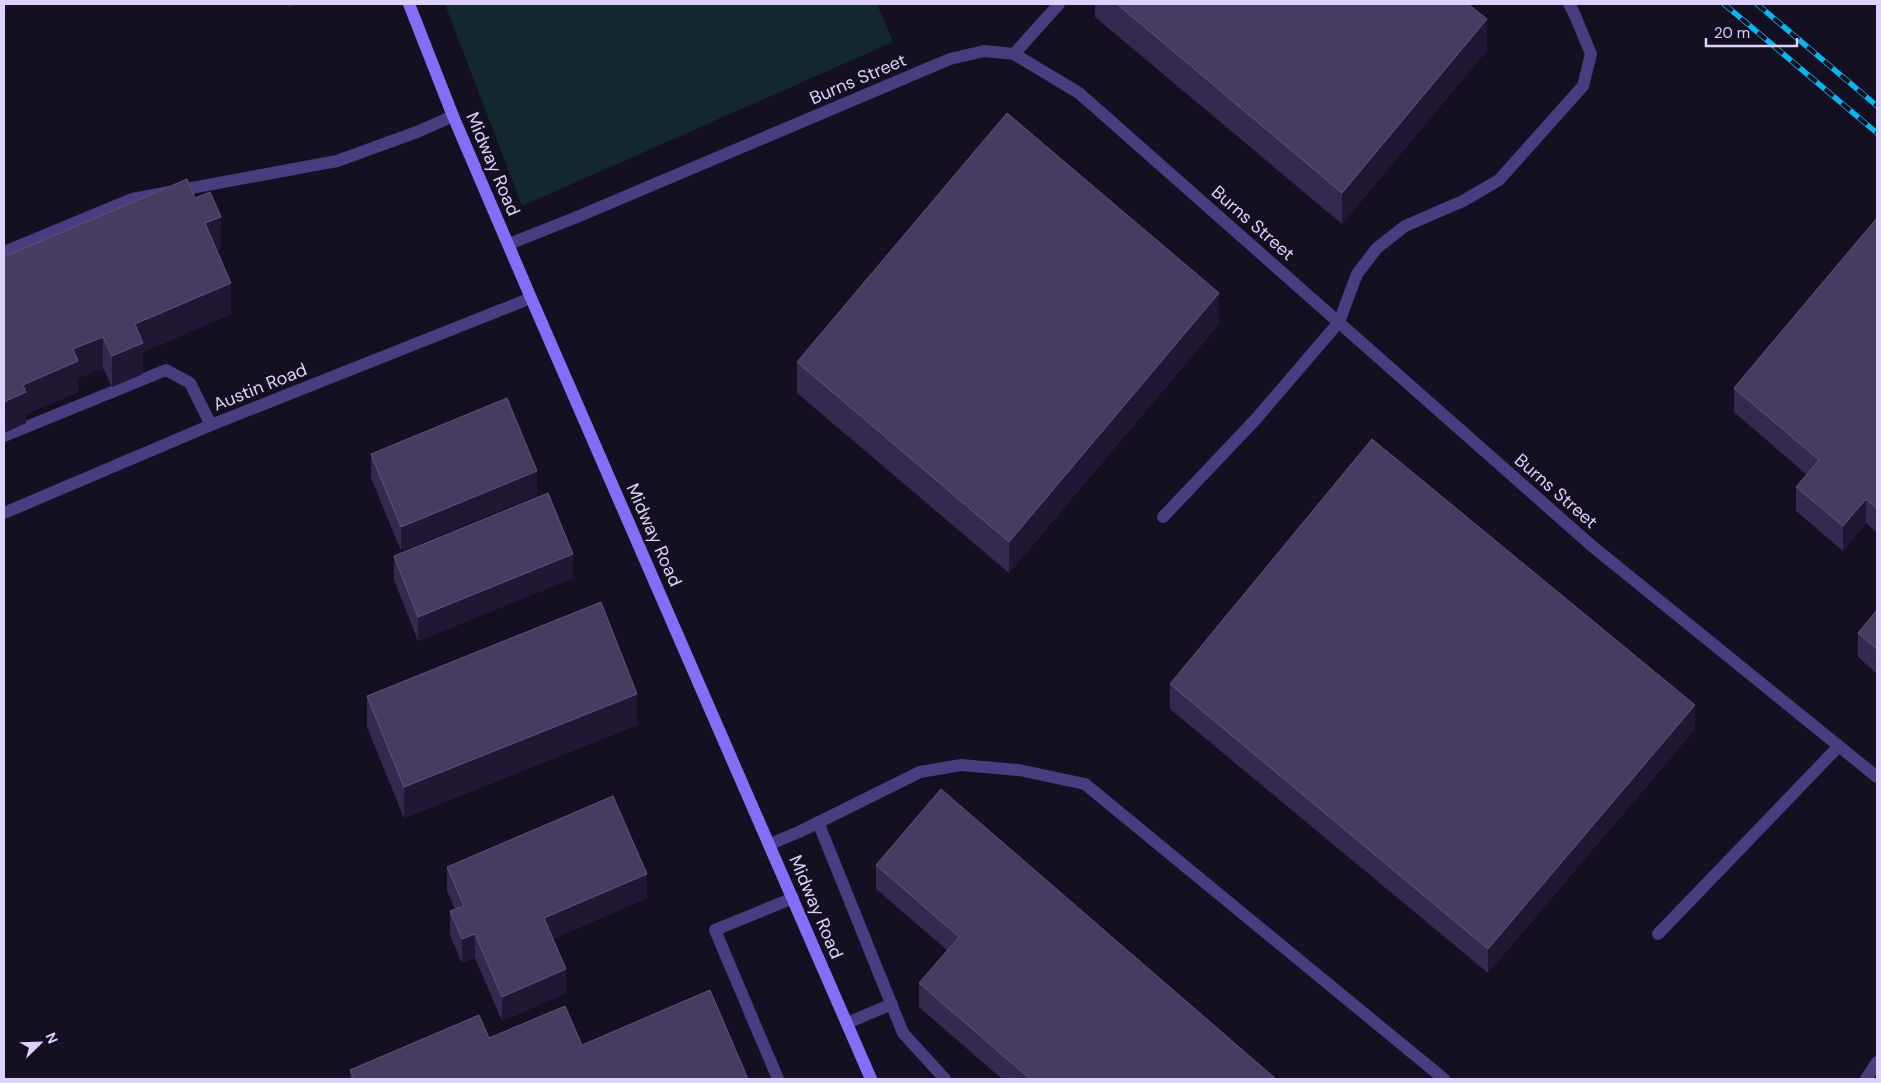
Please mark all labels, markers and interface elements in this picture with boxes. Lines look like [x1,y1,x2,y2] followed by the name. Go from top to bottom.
[1706,15,1797,47] scale bar
[1714,23,1750,43] text: 20 m
[806,48,910,110] street label: Burns Street
[460,109,526,219] street label: Midway Road
[1206,180,1300,266] street label: Burns Street
[210,357,310,417] street label: Austin Road
[1509,448,1603,534] street label: Burns Street
[621,480,687,590] street label: Midway Road
[783,852,849,962] street label: Midway Road
[15,1018,65,1068] north arrow
[42,1030,62,1046] text: N

